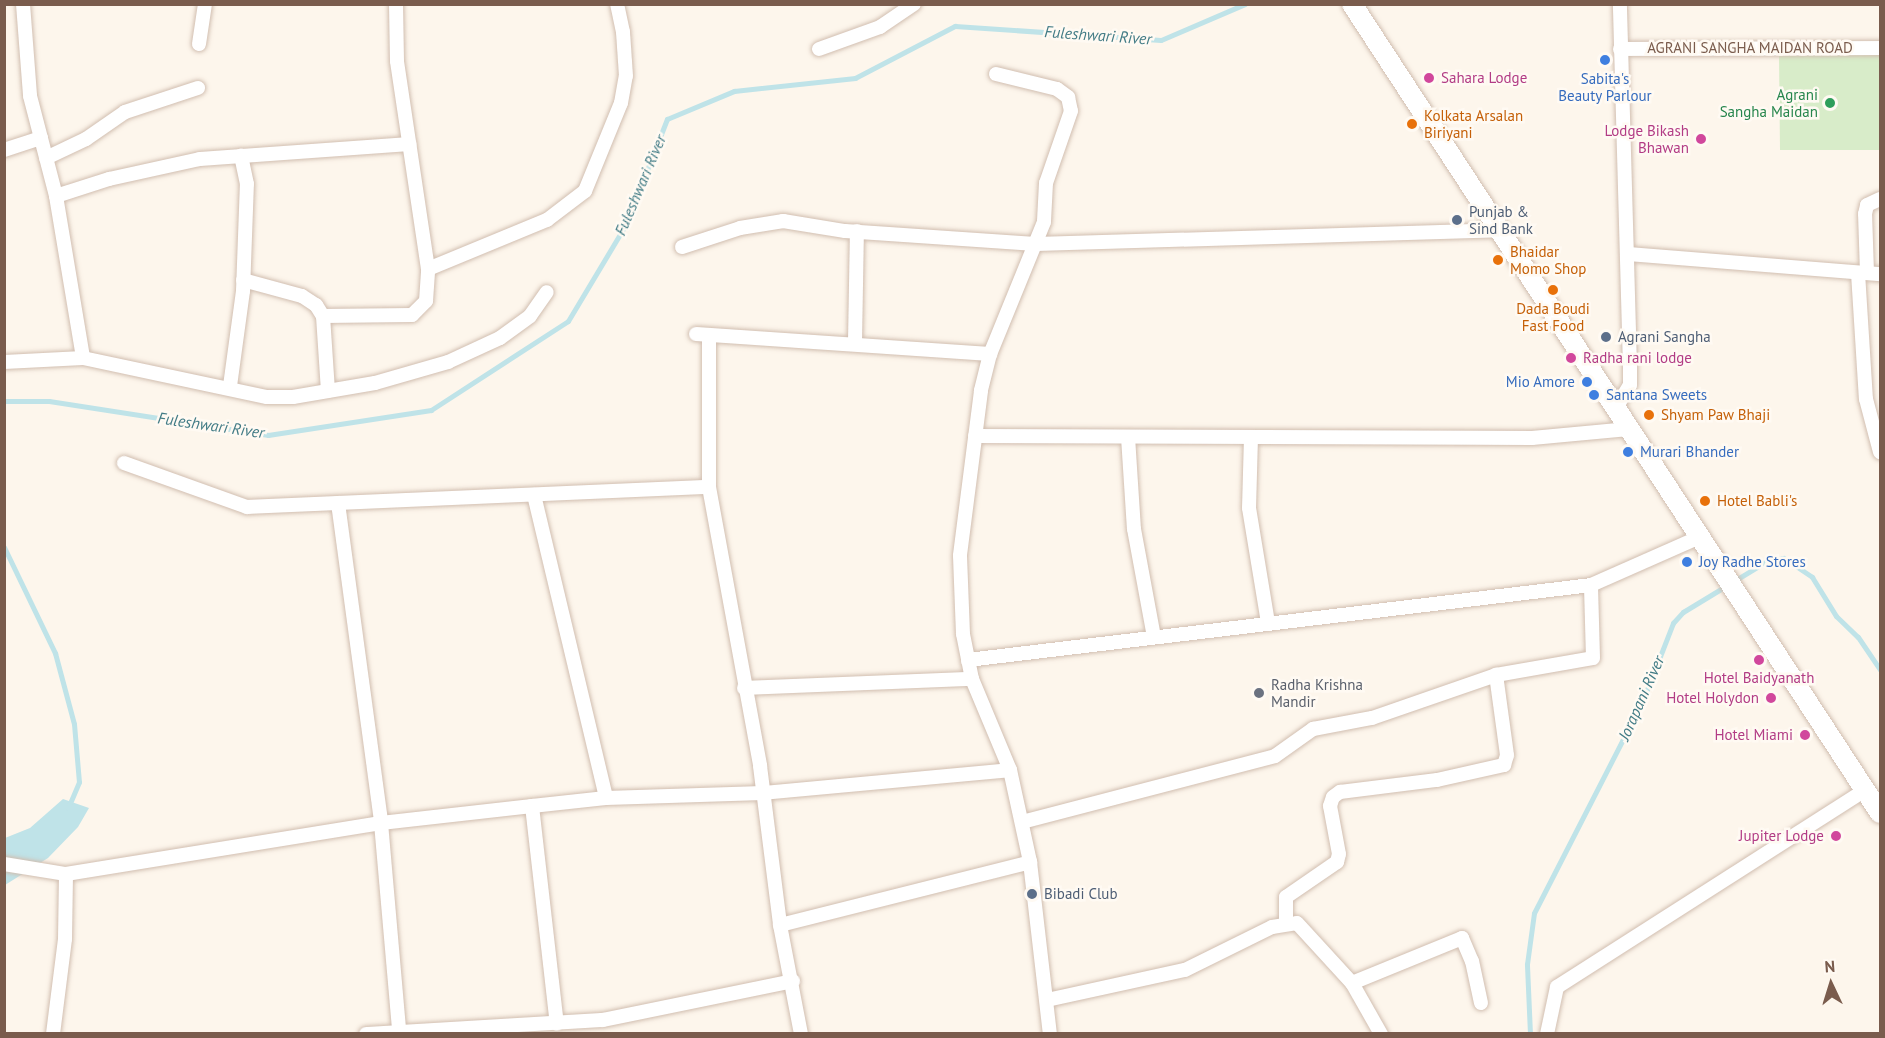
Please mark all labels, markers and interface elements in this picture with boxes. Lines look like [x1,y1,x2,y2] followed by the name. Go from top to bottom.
[1044,22,1152,48] water label: Fuleshwari River
[1647,39,1853,57] street label: AGRANI SANGHA MAIDAN ROAD
[1598,53,1612,67] marker: Sabita's Beauty Parlour
[1441,69,1527,87] place label: Sahara Lodge
[1558,69,1652,104] place label: Sabita's Beauty Parlour
[1422,71,1436,85] marker: Sahara Lodge
[1720,85,1818,120] place label: Agrani Sangha Maidan
[1823,96,1837,110] marker: Agrani Sangha Maidan
[1424,106,1524,141] place label: Kolkata Arsalan Biriyani
[1405,117,1419,131] marker: Kolkata Arsalan Biriyani
[1604,121,1689,156] place label: Lodge Bikash Bhawan
[610,132,670,238] water label: Fuleshwari River
[1694,132,1708,146] marker: Lodge Bikash Bhawan
[1469,202,1533,237] place label: Punjab & Sind Bank
[1450,213,1464,227] marker: Punjab & Sind Bank
[1510,242,1586,277] place label: Bhaidar Momo Shop
[1491,253,1505,267] marker: Bhaidar Momo Shop
[1546,283,1560,297] marker: Dada Boudi Fast Food
[1516,299,1590,334] place label: Dada Boudi Fast Food
[1618,328,1711,346] place label: Agrani Sangha
[1599,330,1613,344] marker: Agrani Sangha
[1583,349,1692,367] place label: Radha rani lodge
[1564,351,1578,365] marker: Radha rani lodge
[1505,373,1575,391] place label: Mio Amore
[1580,375,1594,389] marker: Mio Amore
[1606,386,1707,404] place label: Santana Sweets
[1587,388,1601,402] marker: Santana Sweets
[1661,406,1771,424] place label: Shyam Paw Bhaji
[156,408,266,442] water label: Fuleshwari River
[1642,408,1656,422] marker: Shyam Paw Bhaji
[1640,443,1739,461] place label: Murari Bhander
[1621,445,1635,459] marker: Murari Bhander
[1717,492,1797,510] place label: Hotel Babli's
[1698,494,1712,508] marker: Hotel Babli's
[1699,553,1806,571] place label: Joy Radhe Stores
[1680,555,1694,569] marker: Joy Radhe Stores
[1614,653,1668,743] water label: Jorapani River
[1752,653,1766,667] marker: Hotel Baidyanath
[1704,669,1814,687] place label: Hotel Baidyanath
[1271,675,1363,710] place label: Radha Krishna Mandir
[1252,686,1266,700] marker: Radha Krishna Mandir
[1666,689,1759,707] place label: Hotel Holydon
[1764,691,1778,705] marker: Hotel Holydon
[1714,726,1793,744] place label: Hotel Miami
[1798,728,1812,742] marker: Hotel Miami
[1739,827,1824,845] place label: Jupiter Lodge
[1829,829,1843,843] marker: Jupiter Lodge
[1044,885,1118,903] place label: Bibadi Club
[1025,887,1039,901] marker: Bibadi Club
[1801,954,1861,1014] north arrow
[1824,956,1836,976] text: N

